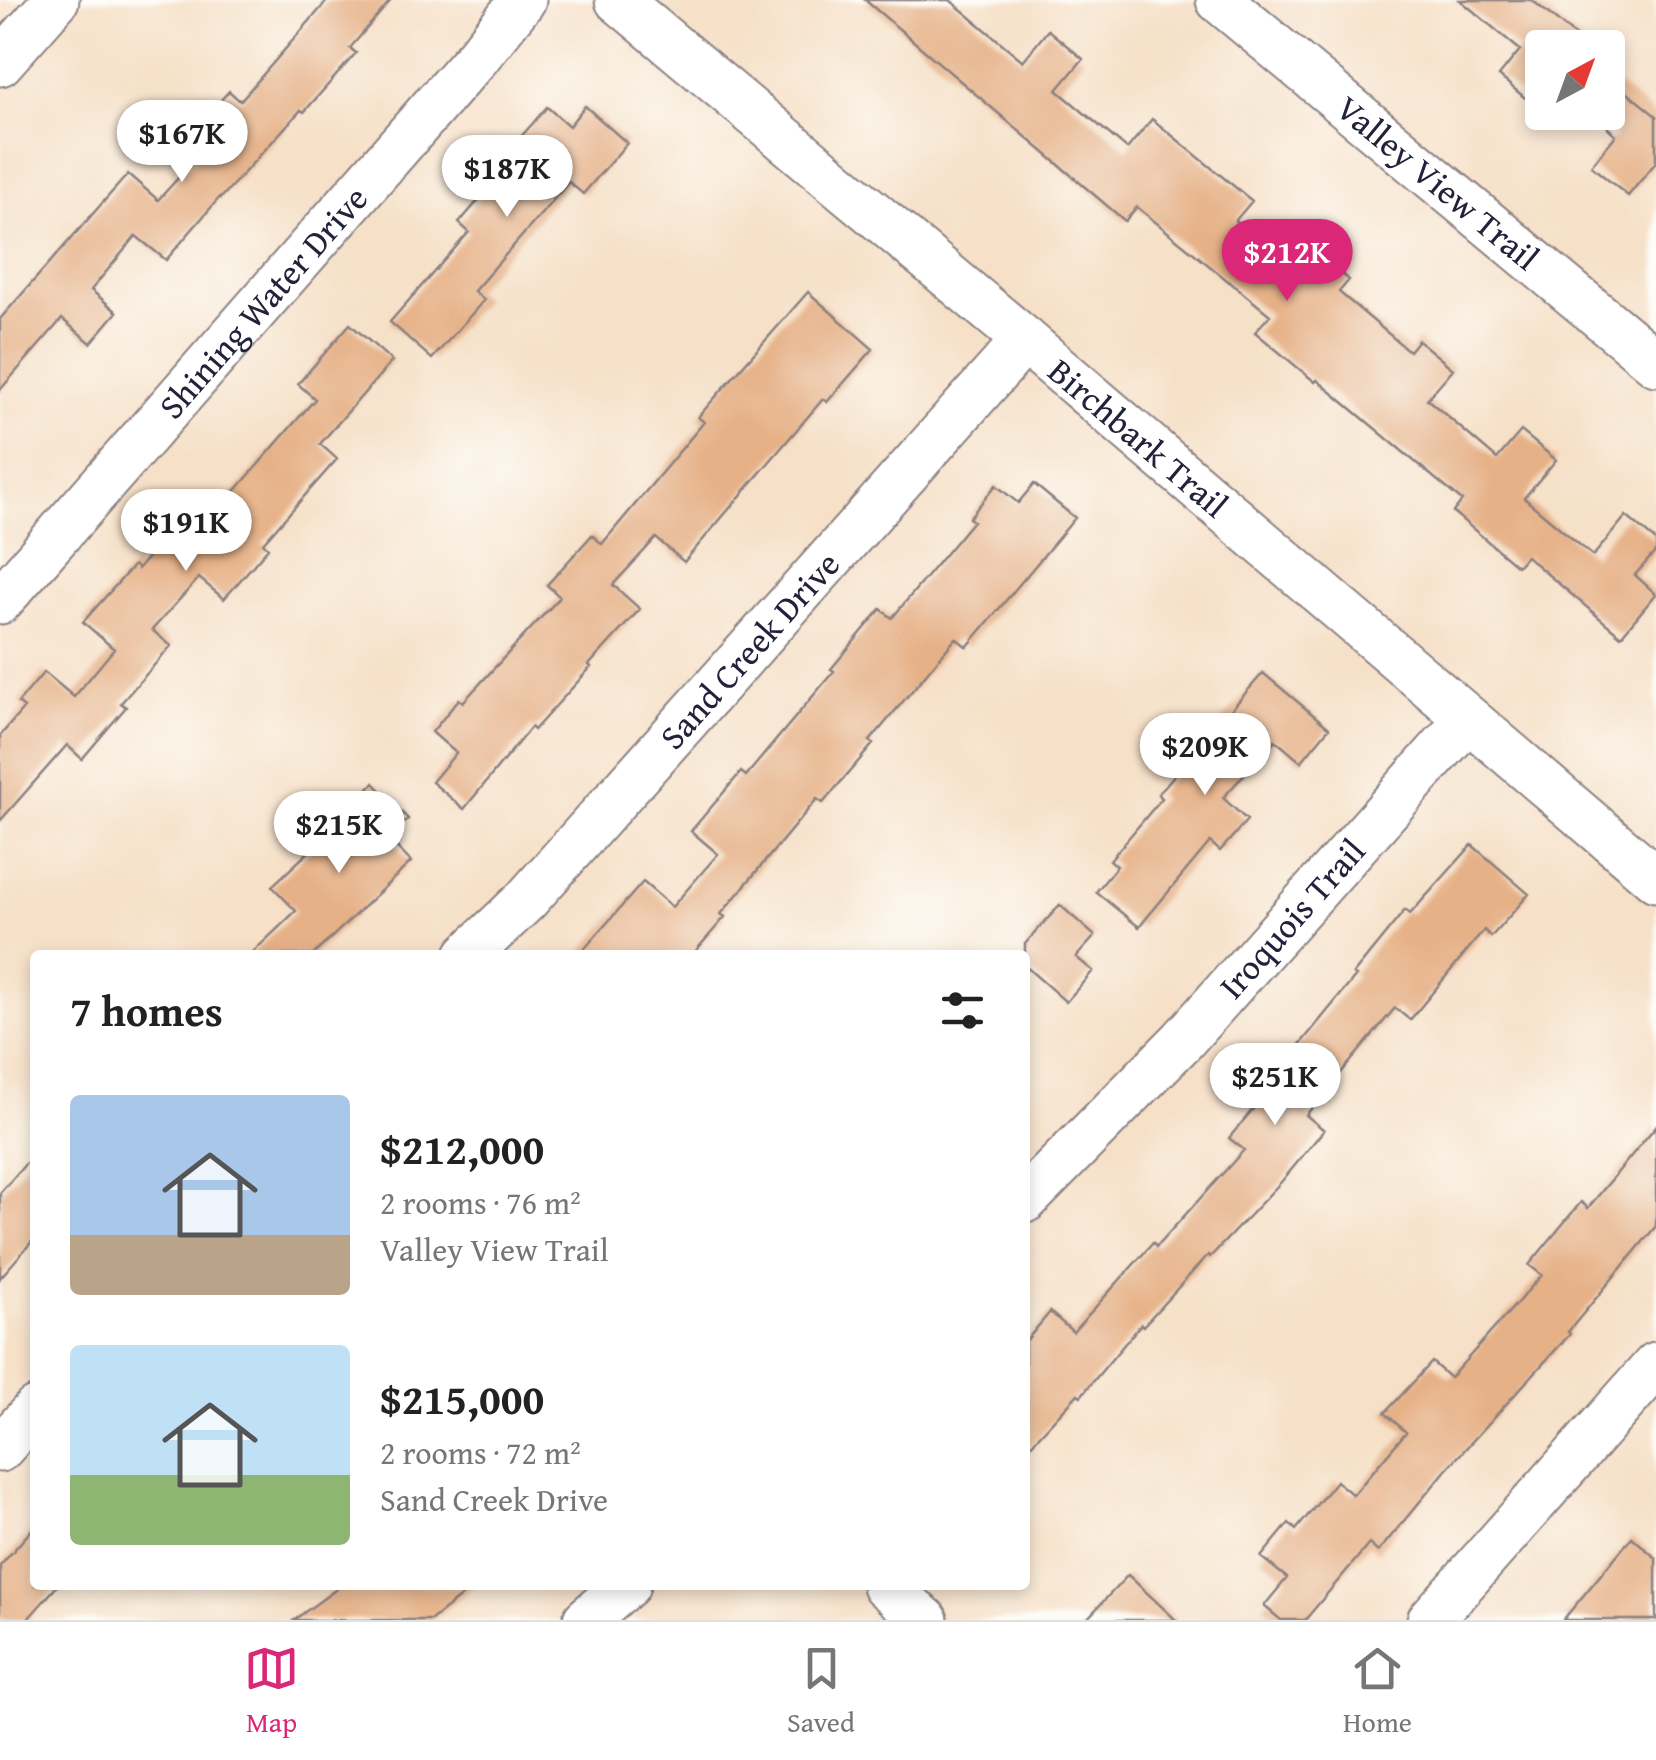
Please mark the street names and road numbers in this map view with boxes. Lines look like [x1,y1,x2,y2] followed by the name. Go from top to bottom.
[1326,83,1551,282] street label: Valley View Trail
[146,174,379,430] street label: Shining Water Drive
[1038,345,1240,529] street label: Birchbark Trail
[647,540,851,760] street label: Sand Creek Drive
[1206,826,1377,1009] street label: Iroquois Trail

